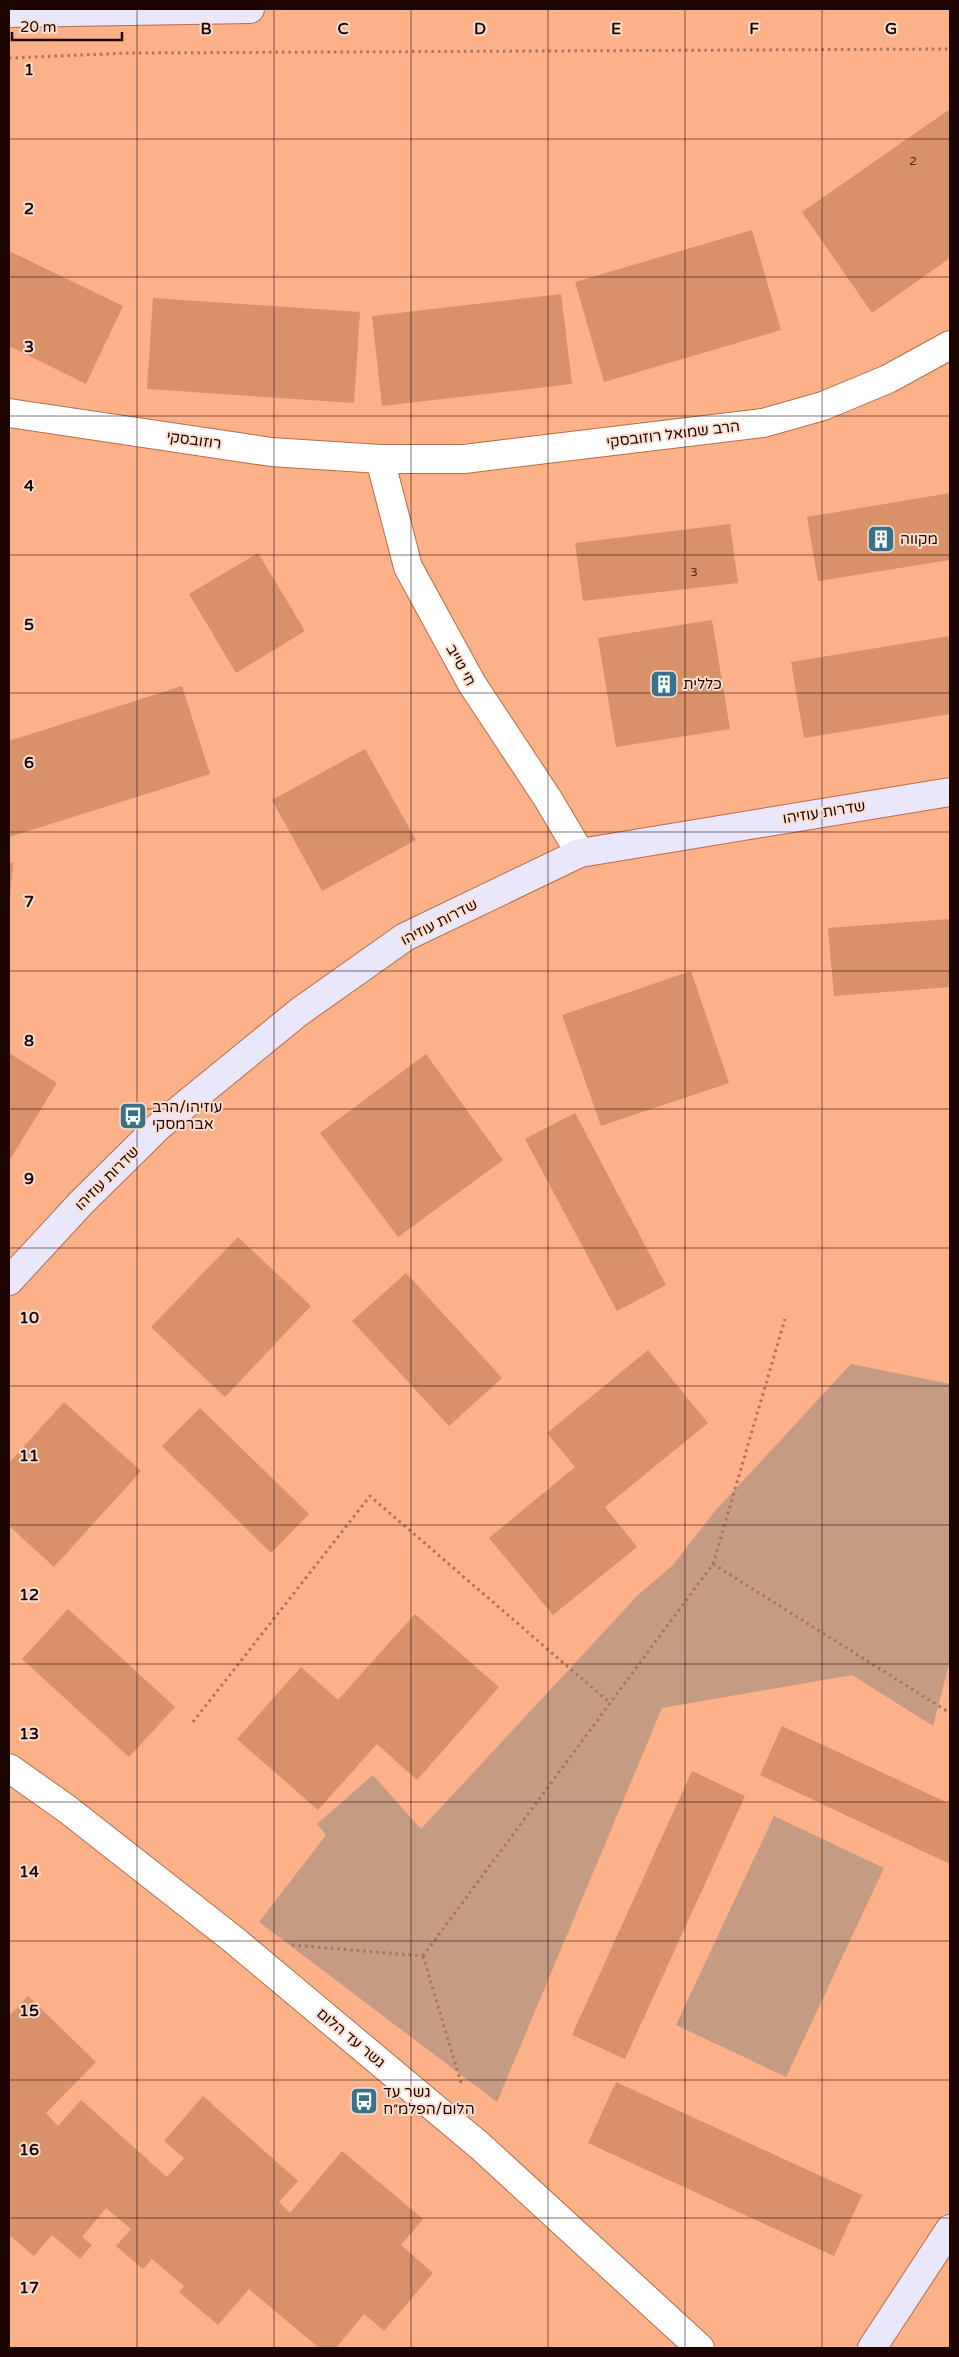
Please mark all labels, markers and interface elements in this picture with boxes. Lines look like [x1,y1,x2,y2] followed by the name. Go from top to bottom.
[12,10,122,42] scale bar
[20,18,57,36] text: 20 m
[200,19,212,39] text: B
[337,19,349,39] text: C
[474,19,486,39] text: D
[611,19,621,39] text: E
[749,19,759,39] text: F
[885,19,897,39] text: G
[24,60,34,80] text: 1
[909,154,917,168] house number: 2
[24,199,34,219] text: 2
[24,337,34,357] text: 3
[605,417,741,451] street label: הרב שמואל רוזובסקי
[165,427,223,453] street label: רוזובסקי
[24,476,34,496] text: 4
[866,524,896,554] building icon: מקווה
[900,530,938,548] place label: מקווה
[690,565,698,579] house number: 3
[24,615,34,635] text: 5
[442,641,480,689] street label: חי טייב
[649,669,679,699] building icon: כללית
[683,675,722,693] place label: כללית
[24,753,34,773] text: 6
[781,797,867,827] street label: שדרות עוזיהו
[24,892,34,912] text: 7
[398,895,480,949] street label: שדרות עוזיהו
[24,1031,34,1051] text: 8
[152,1098,222,1133] place label: עוזיהו/הרב אברמסקי
[118,1101,148,1131] bus stop icon: עוזיהו/הרב אברמסקי
[71,1142,143,1214] street label: שדרות עוזיהו
[24,1169,34,1189] text: 9
[19,1308,39,1328] text: 10
[19,1446,39,1466] text: 11
[19,1585,39,1605] text: 12
[19,1724,39,1744] text: 13
[19,1862,39,1882] text: 14
[19,2001,39,2021] text: 15
[313,2004,389,2072] street label: גשר עד הלום
[383,2083,475,2118] place label: גשר עד הלום/הפלמ״ח
[349,2086,379,2116] bus stop icon: גשר עד הלום/הפלמ״ח
[19,2140,39,2160] text: 16
[19,2278,39,2298] text: 17

